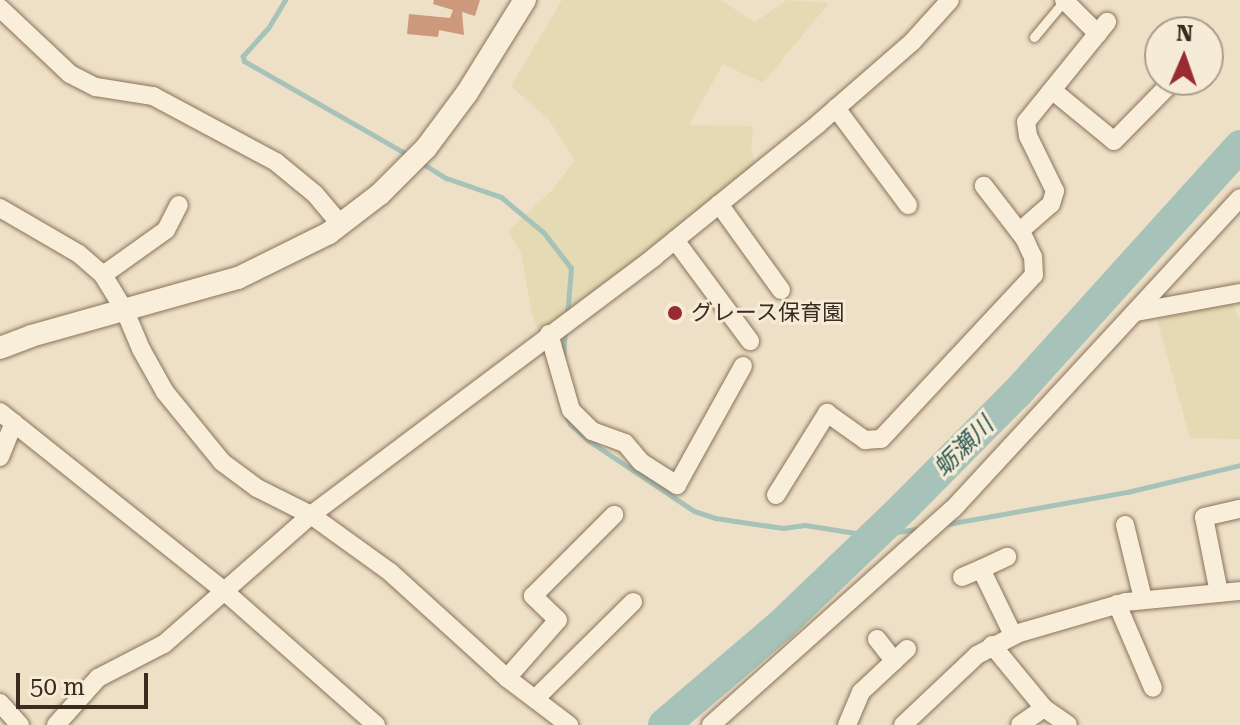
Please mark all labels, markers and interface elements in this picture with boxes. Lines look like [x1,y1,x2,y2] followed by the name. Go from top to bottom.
[1144,16,1224,96] north arrow
[1176,21,1194,46] text: N
[691,300,845,326] place label: グレース保育園
[666,304,684,322] marker: グレース保育園
[928,411,1000,483] water label: 蛎瀬川
[20,657,152,707] scale bar
[30,673,85,701] text: 50 m

